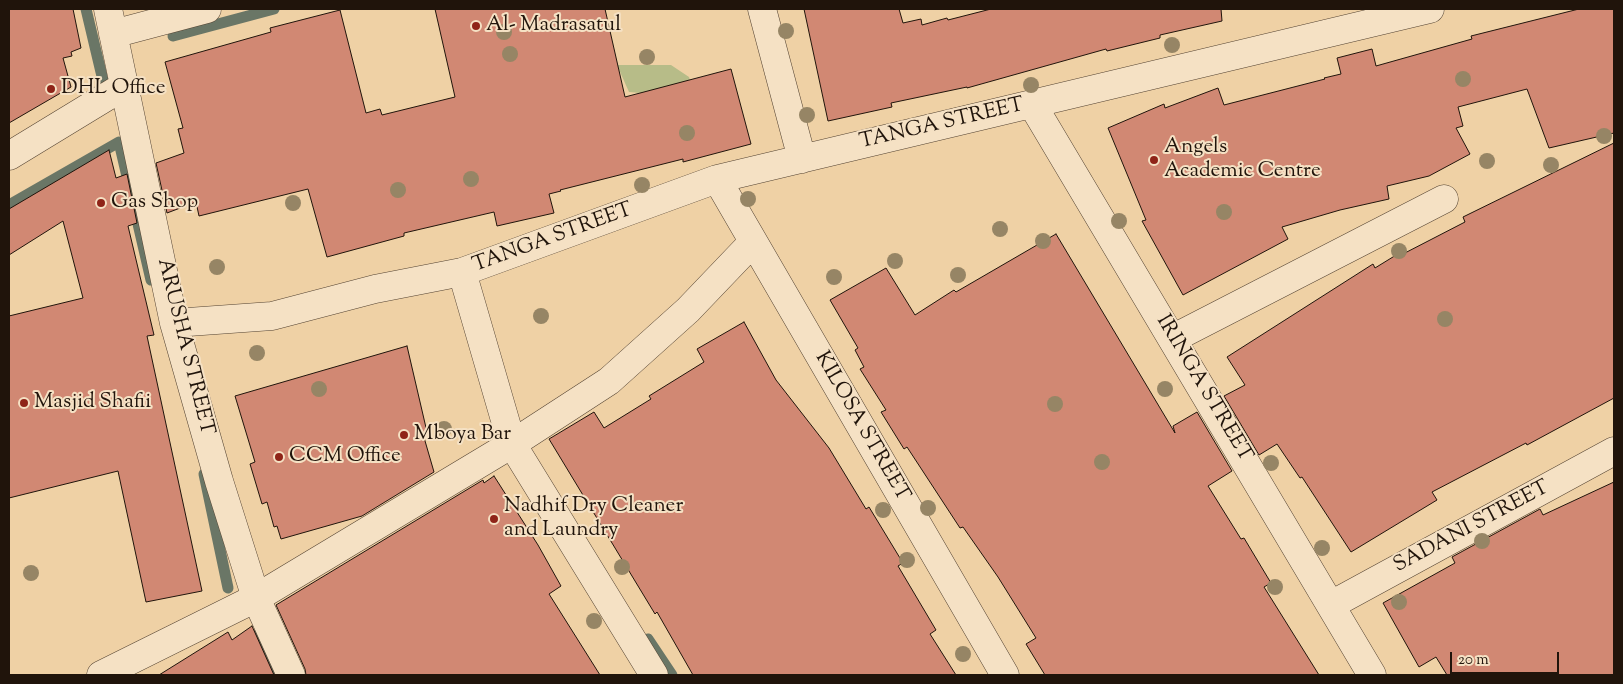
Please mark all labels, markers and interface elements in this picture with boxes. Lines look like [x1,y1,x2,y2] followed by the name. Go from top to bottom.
[486,13,621,39] place label: Al- Madrasatul
[470,20,482,32] marker: Al- Madrasatul
[61,76,165,102] place label: DHL Office
[45,83,57,95] marker: DHL Office
[857,94,1027,156] street label: TANGA STREET
[1164,135,1321,185] place label: Angels Academic Centre
[1148,154,1160,166] marker: Angels Academic Centre
[111,190,198,216] place label: Gas Shop
[95,197,107,209] marker: Gas Shop
[470,198,636,280] street label: TANGA STREET
[150,256,218,438] street label: ARUSHA STREET
[1149,311,1257,467] street label: IRINGA STREET
[808,348,914,506] street label: KILOSA STREET
[34,390,151,416] place label: Masjid Shafii
[18,397,30,409] marker: Masjid Shafii
[414,422,511,448] place label: Mboya Bar
[398,429,410,441] marker: Mboya Bar
[289,444,401,470] place label: CCM Office
[273,451,285,463] marker: CCM Office
[1390,476,1554,580] street label: SADANI STREET
[504,494,683,544] place label: Nadhif Dry Cleaner and Laundry
[488,513,500,525] marker: Nadhif Dry Cleaner and Laundry
[1453,642,1562,674] scale bar
[1458,650,1489,671] text: 20 m

